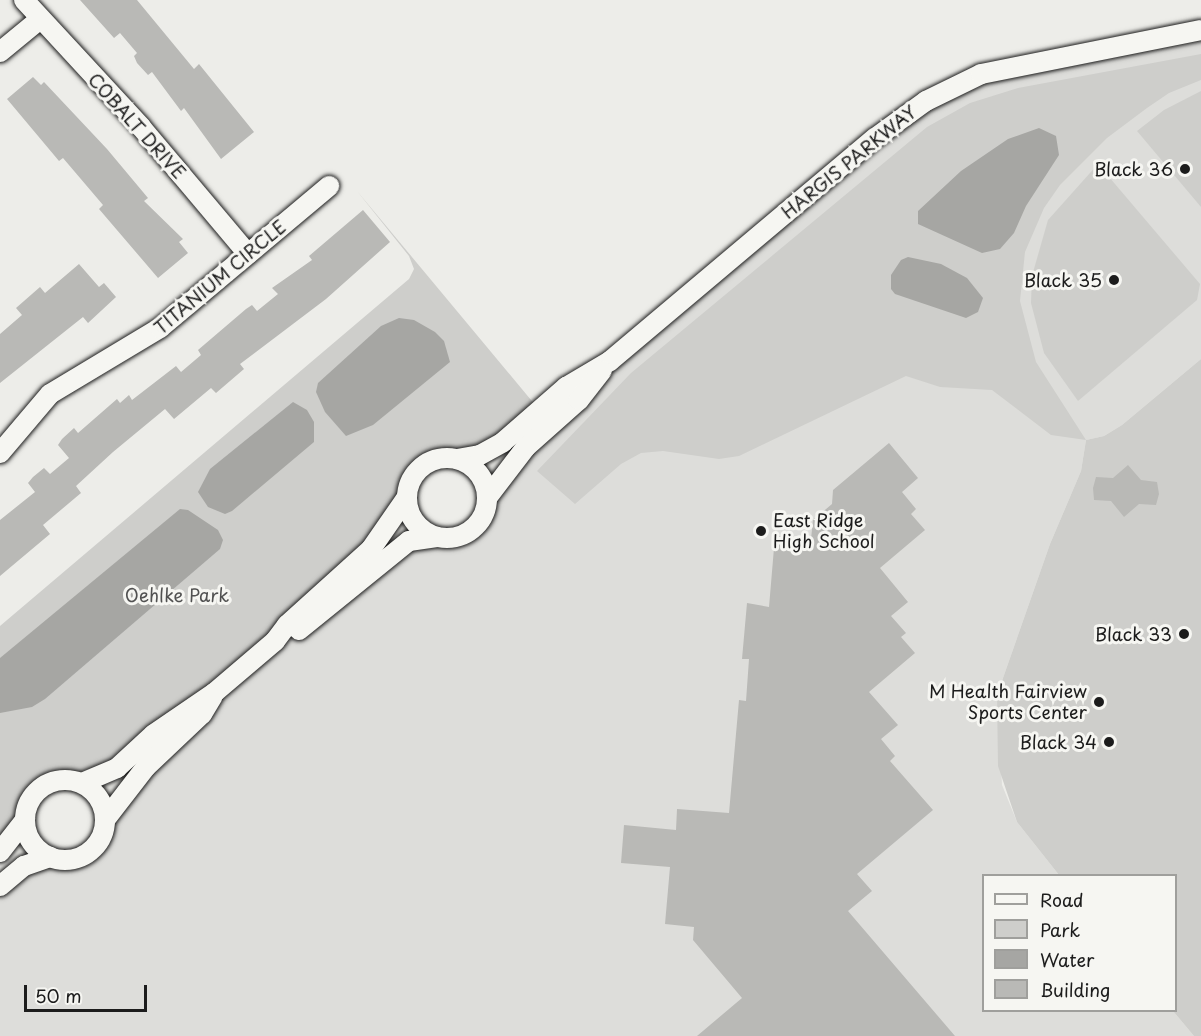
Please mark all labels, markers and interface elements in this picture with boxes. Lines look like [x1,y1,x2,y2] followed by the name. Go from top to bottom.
[84,68,190,184] street label: COBALT DRIVE
[777,101,921,223] street label: HARGIS PARKWAY
[1094,158,1173,180] place label: Black 36
[1178,162,1192,176] marker: Black 36
[149,215,291,339] street label: TITANIUM CIRCLE
[1025,269,1102,291] place label: Black 35
[1107,273,1121,287] marker: Black 35
[773,510,876,552] place label: East Ridge High School
[754,524,768,538] marker: East Ridge High School
[124,584,230,606] park label: Oehlke Park
[1094,623,1172,645] place label: Black 33
[1177,627,1191,641] marker: Black 33
[927,681,1087,724] place label: M Health Fairview Sports Center
[1092,695,1106,709] marker: M Health Fairview Sports Center
[1019,731,1097,753] place label: Black 34
[1102,735,1116,749] marker: Black 34
[982,874,1177,1012] legend
[1040,886,1084,913] text: Road
[1040,916,1080,943] text: Park
[1040,946,1094,973] text: Water
[27,973,150,1011] scale bar
[1040,976,1110,1003] text: Building
[35,982,82,1009] text: 50 m

